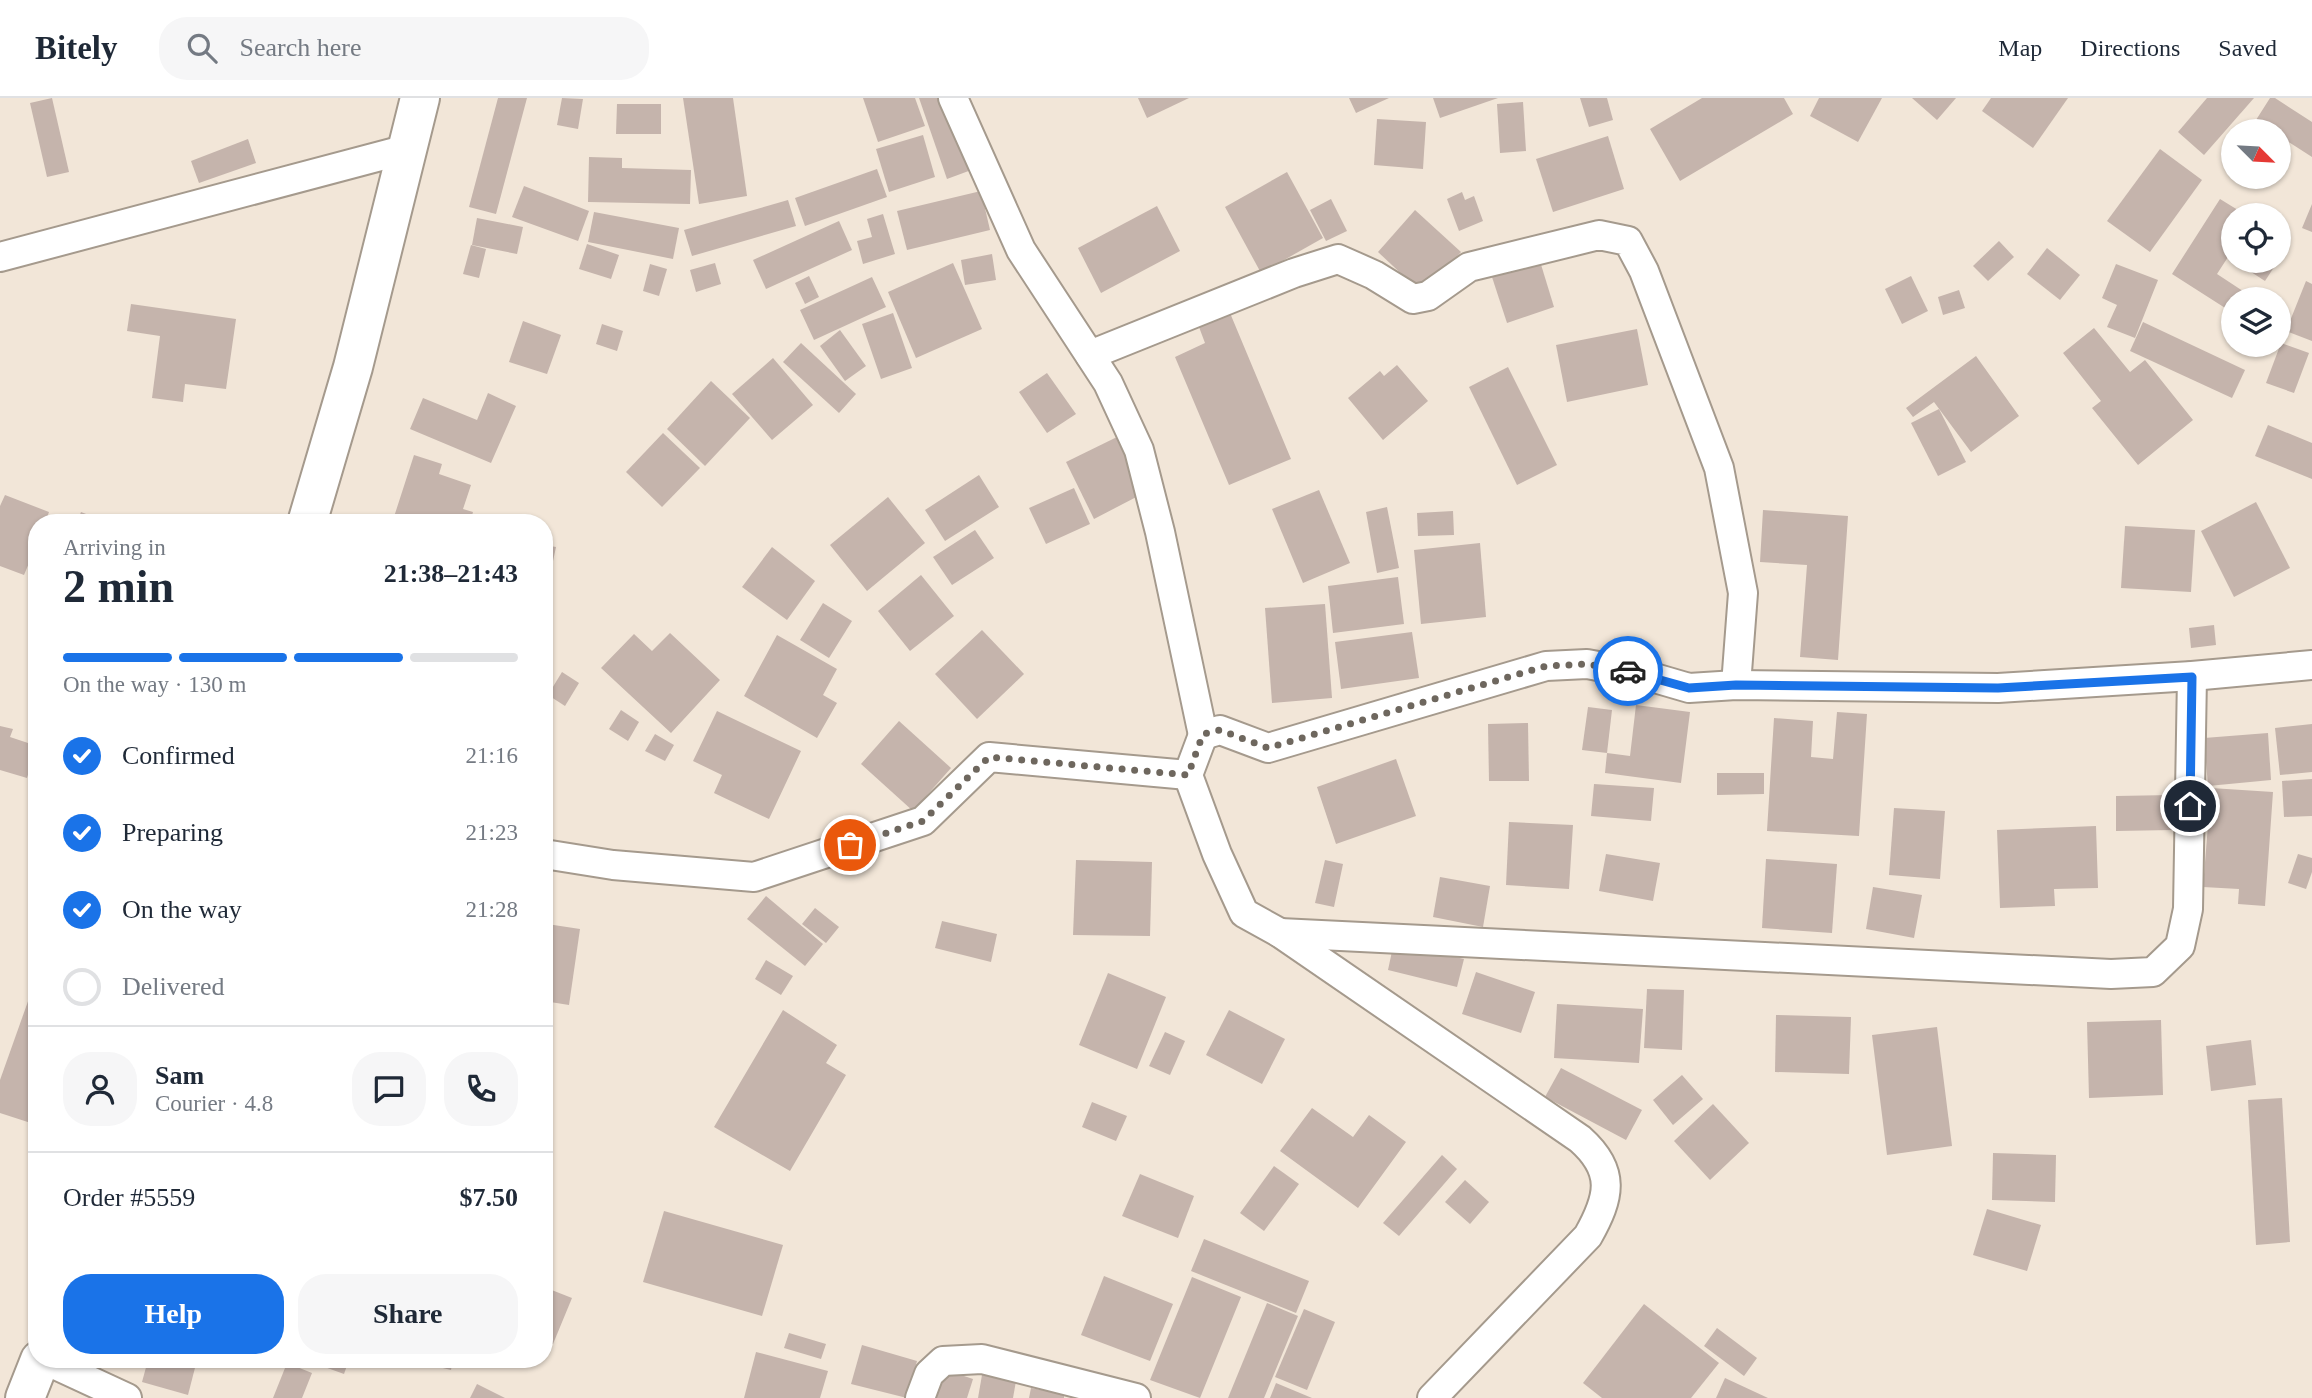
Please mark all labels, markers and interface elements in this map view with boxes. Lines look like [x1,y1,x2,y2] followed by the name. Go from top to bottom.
[159,17,649,80] search box
[183,29,221,67] icon: search
[35,30,117,66] text: Bitely
[239,33,361,62] text: Search here
[1998,35,2042,61] text: Map
[2080,35,2180,61] text: Directions
[2218,35,2277,61] text: Saved
[2221,119,2291,189] north arrow
[2221,119,2291,357] map controls
[2221,203,2291,273] button: locate
[2221,287,2291,357] button: layers
[63,535,166,560] text: Arriving in
[384,559,518,588] text: 21:38–21:43
[63,561,174,612] text: 2 min
[1593,636,1663,706] courier
[1609,652,1647,690] icon: car
[63,672,246,697] text: On the way · 130 m
[63,737,101,775] icon: check
[122,741,235,770] text: Confirmed
[466,743,518,768] text: 21:16
[2160,776,2220,836] pin
[2171,787,2209,825] icon: home
[63,814,101,852] icon: check
[820,815,880,875] pin
[122,818,223,847] text: Preparing
[466,820,518,845] text: 21:23
[831,826,869,864] icon: bag
[63,891,101,929] icon: check
[122,895,242,924] text: On the way
[466,897,518,922] text: 21:28
[122,972,225,1001] text: Delivered
[63,1052,137,1126] button: person
[352,1052,426,1126] button: chat
[444,1052,518,1126] button: phone
[155,1061,204,1090] text: Sam
[155,1091,273,1116] text: Courier · 4.8
[63,1183,195,1212] text: Order #5559
[460,1183,518,1212] text: $7.50
[63,1274,284,1354] button: Help
[298,1274,518,1354] button: Share

